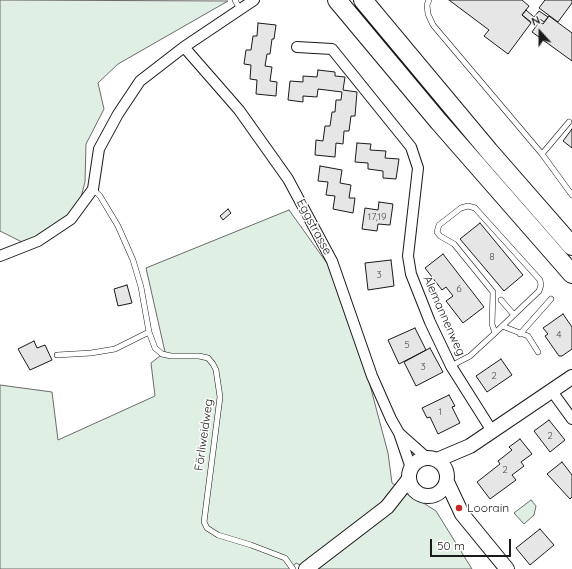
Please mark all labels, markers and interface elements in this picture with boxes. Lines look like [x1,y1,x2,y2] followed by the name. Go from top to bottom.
[520,12,560,52] north arrow
[529,13,542,29] text: N
[293,197,335,257] street label: Eggstrasse
[367,211,387,223] house number: 17,19
[489,251,495,263] house number: 8
[376,269,382,281] house number: 3
[420,274,468,358] street label: Alemannenweg
[456,283,462,295] house number: 6
[556,329,562,341] house number: 4
[404,339,410,351] house number: 5
[420,361,426,373] house number: 3
[491,370,497,382] house number: 2
[192,398,216,472] street label: Förliweidweg
[438,406,442,418] house number: 1
[547,430,553,442] house number: 2
[502,464,508,476] house number: 2
[467,501,509,515] place label: Loorain
[454,503,464,513] marker: Loorain
[432,531,513,557] scale bar
[437,538,465,553] text: 50 m

